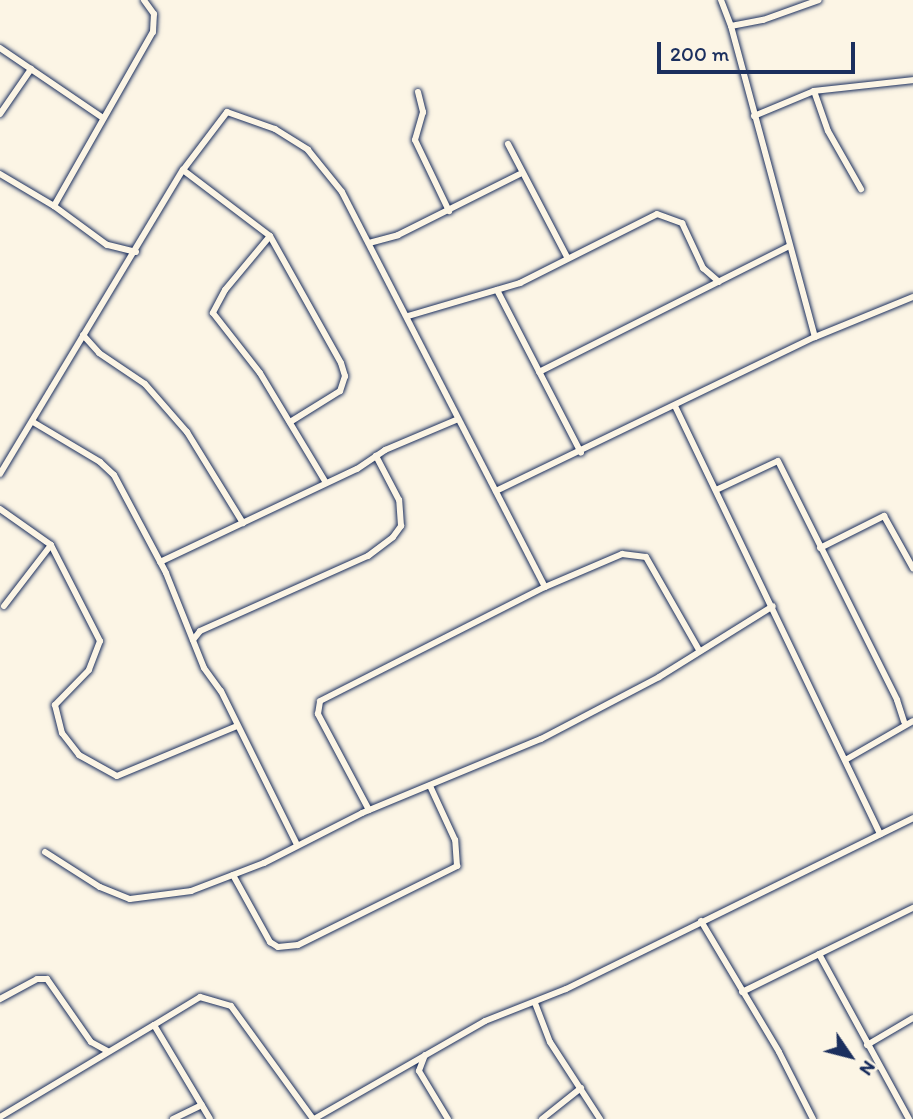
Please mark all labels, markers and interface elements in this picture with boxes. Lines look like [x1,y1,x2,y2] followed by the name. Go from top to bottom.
[661,28,859,72] scale bar
[670,41,729,66] text: 200 m
[815,1021,885,1091] north arrow
[855,1056,881,1080] text: N

